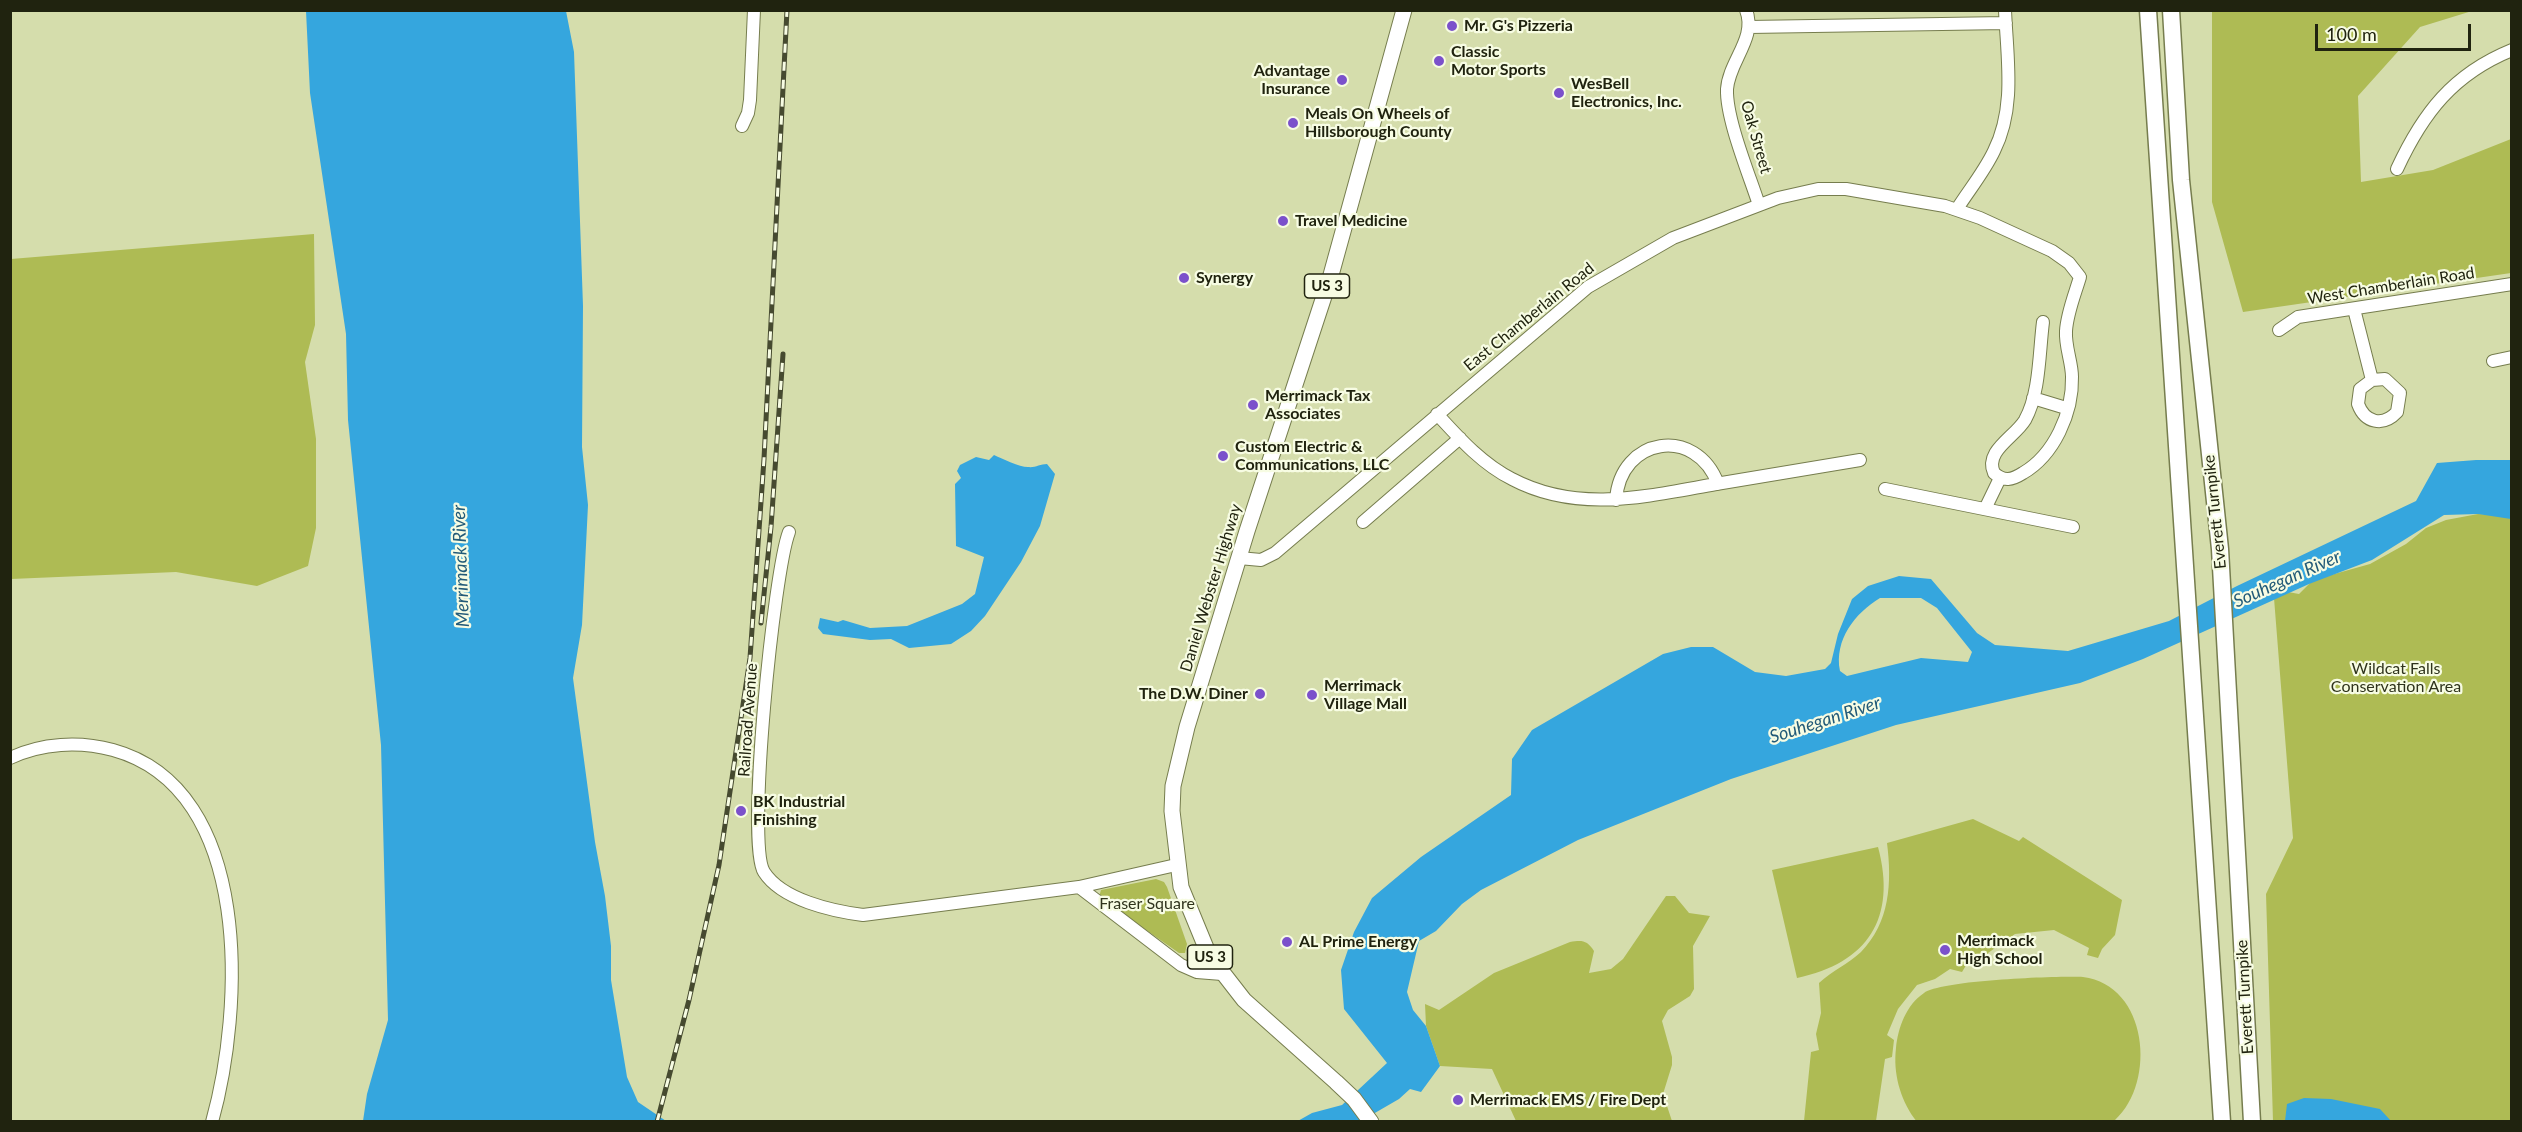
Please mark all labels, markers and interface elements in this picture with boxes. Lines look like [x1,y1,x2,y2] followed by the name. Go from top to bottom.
[2318,12,2474,50] scale bar
[1464,16,1573,36] place label: Mr. G's Pizzeria
[1445,19,1459,33] marker: Mr. G's Pizzeria
[2326,23,2377,45] text: 100 m
[1451,42,1546,80] place label: Classic Motor Sports
[1432,54,1446,68] marker: Classic Motor Sports
[1254,61,1330,99] place label: Advantage Insurance
[1335,73,1349,87] marker: Advantage Insurance
[1571,74,1682,112] place label: WesBell Electronics, Inc.
[1552,86,1566,100] marker: WesBell Electronics, Inc.
[1736,98,1776,176] street label: Oak Street
[1305,104,1452,142] place label: Meals On Wheels of Hillsborough County
[1286,116,1300,130] marker: Meals On Wheels of Hillsborough County
[1295,211,1407,231] place label: Travel Medicine
[1276,214,1290,228] marker: Travel Medicine
[1460,259,1598,375] street label: East Chamberlain Road
[2306,263,2476,309] street label: West Chamberlain Road
[1196,268,1253,288] place label: Synergy
[1177,271,1191,285] marker: Synergy
[1304,274,1350,298] road number: US 3
[1265,386,1370,424] place label: Merrimack Tax Associates
[1246,398,1260,412] marker: Merrimack Tax Associates
[1235,437,1389,475] place label: Custom Electric & Communications, LLC
[1216,449,1230,463] marker: Custom Electric & Communications, LLC
[2199,454,2231,570] street label: Everett Turnpike
[1176,502,1246,674] street label: Daniel Webster Highway
[448,505,474,627] water label: Merrimack River
[2230,546,2344,612] water label: Souhegan River
[2331,659,2461,697] park label: Wildcat Falls Conservation Area
[734,662,762,778] street label: Railroad Avenue
[1324,676,1407,714] place label: Merrimack Village Mall
[1139,684,1248,704] place label: The D.W. Diner
[1253,687,1267,701] marker: The D.W. Diner
[1305,688,1319,702] marker: Merrimack Village Mall
[1767,692,1883,748] water label: Souhegan River
[753,792,845,830] place label: BK Industrial Finishing
[734,804,748,818] marker: BK Industrial Finishing
[1099,894,1195,914] park label: Fraser Square
[1957,931,2042,969] place label: Merrimack High School
[1299,932,1417,952] place label: AL Prime Energy
[1280,935,1294,949] marker: AL Prime Energy
[2232,939,2258,1055] street label: Everett Turnpike
[1938,943,1952,957] marker: Merrimack High School
[1188,945,1232,969] road number: US 3
[1470,1090,1666,1110] place label: Merrimack EMS / Fire Dept
[1451,1093,1465,1107] marker: Merrimack EMS / Fire Dept

